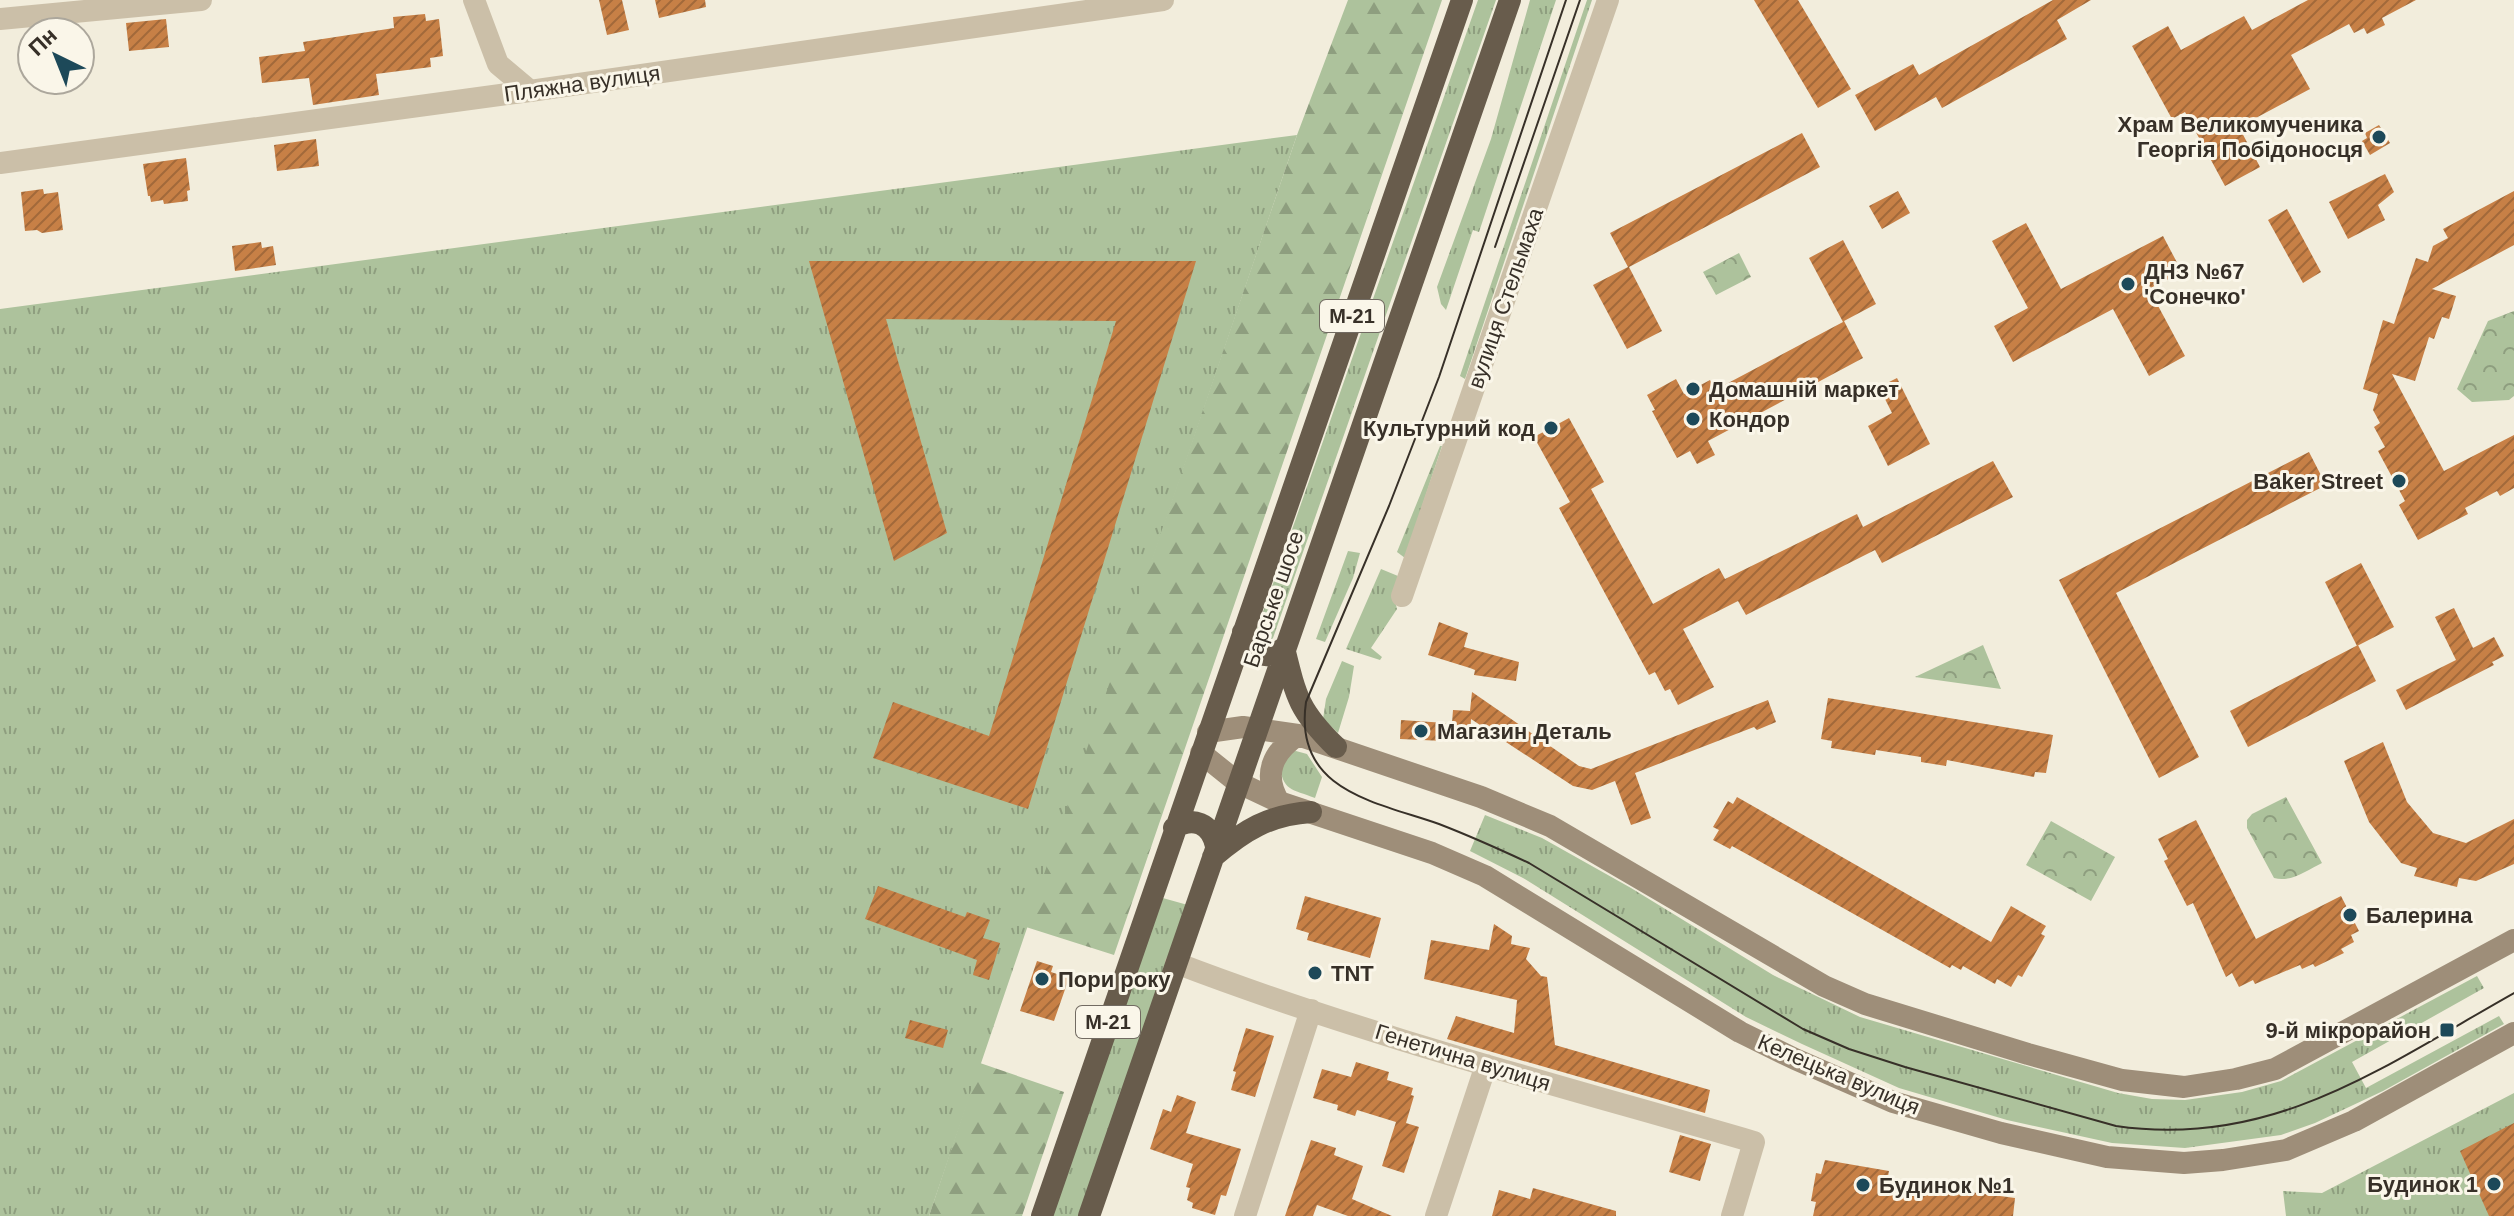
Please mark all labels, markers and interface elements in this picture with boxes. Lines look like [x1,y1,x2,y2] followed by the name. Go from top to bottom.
[16,16,96,96] north arrow
[24,23,62,61] text: Пн
[503,60,662,107] street label: Пляжна вулиця
[2117,112,2364,162] place label: Храм Великомученика Георгія Побідоносця
[2370,128,2388,146] marker: Храм Великомученика Георгія Побідоносця
[1463,204,1548,392] street label: вулиця Стельмаха
[2144,259,2246,309] place label: ДНЗ №67 'Сонечко'
[2119,275,2137,293] marker: ДНЗ №67 'Сонечко'
[1320,300,1384,332] road number: М-21
[1709,377,1899,402] place label: Домашній маркет
[1684,380,1702,398] marker: Домашній маркет
[1709,407,1790,432] place label: Кондор
[1684,410,1702,428] marker: Кондор
[1363,416,1535,441] place label: Культурний код
[1542,419,1560,437] marker: Культурний код
[2253,469,2384,494] place label: Baker Street
[2390,472,2408,490] marker: Baker Street
[1238,528,1309,671] street label: Барське шосе
[1437,719,1612,744] place label: Магазин Деталь
[1412,722,1430,740] marker: Магазин Деталь
[2366,903,2473,928] place label: Балерина
[2341,906,2359,924] marker: Балерина
[1331,961,1374,986] place label: TNT
[1306,964,1324,982] marker: TNT
[1058,967,1171,992] place label: Пори року
[1033,970,1051,988] marker: Пори року
[1076,1006,1140,1038] road number: М-21
[2266,1018,2431,1043] place label: 9-й мікрорайон
[1372,1019,1554,1096] street label: Генетична вулиця
[2438,1021,2456,1039] marker: 9-й мікрорайон
[1754,1029,1923,1120] street label: Келецька вулиця
[2367,1172,2478,1197] place label: Будинок 1
[1879,1173,2014,1198] place label: Будинок №1
[2485,1175,2503,1193] marker: Будинок 1
[1854,1176,1872,1194] marker: Будинок №1

